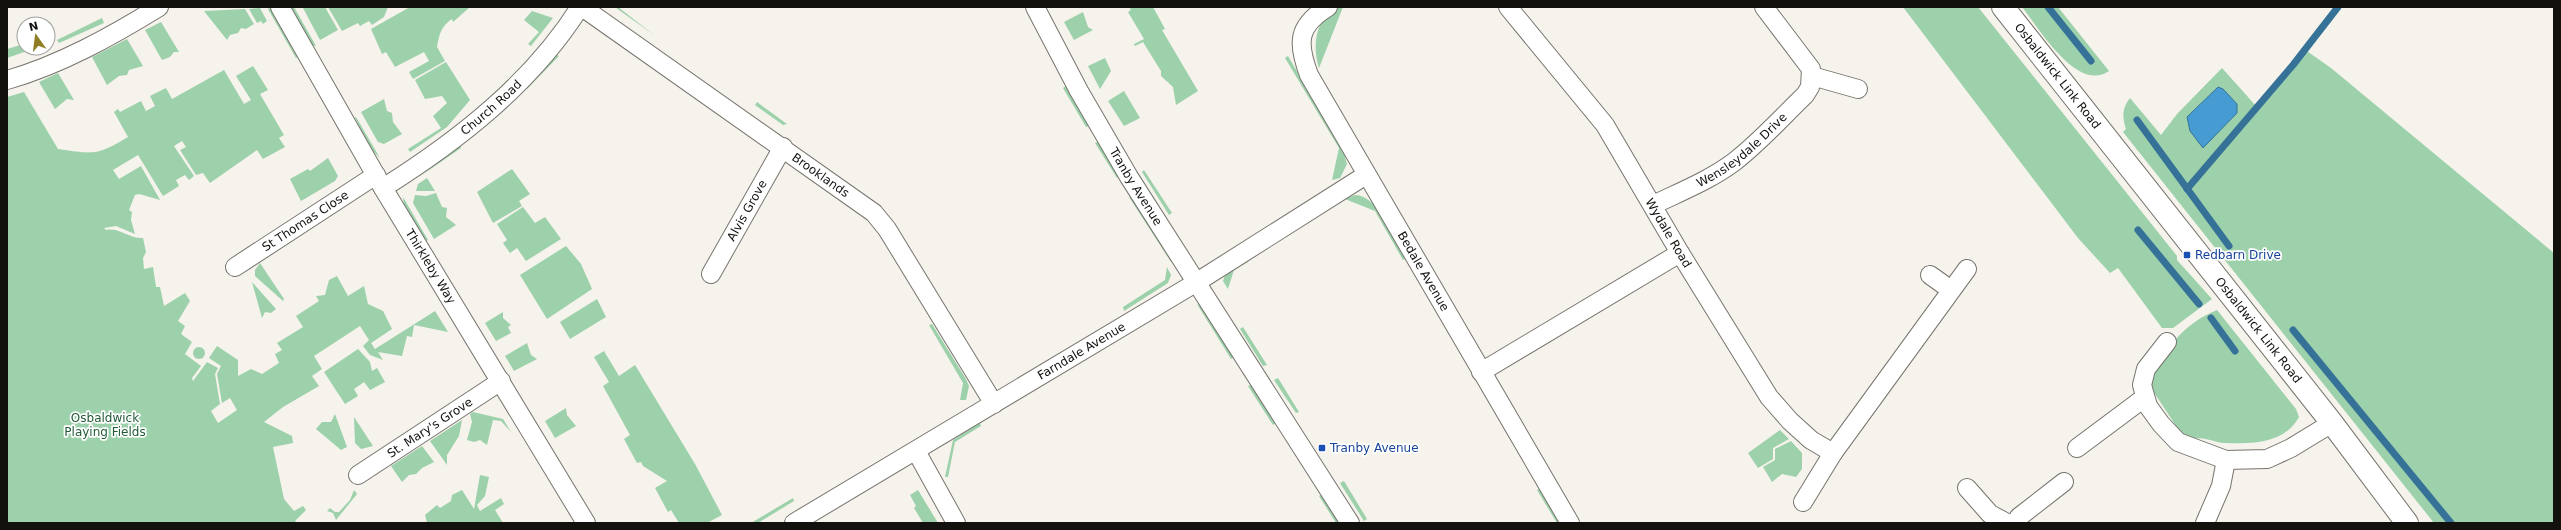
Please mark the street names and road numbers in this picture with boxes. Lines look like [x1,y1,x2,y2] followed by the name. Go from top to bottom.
[2012,20,2104,132] street label: Osbaldwick Link Road
[458,77,525,138] street label: Church Road
[1694,110,1790,190] street label: Wensleydale Drive
[1106,144,1165,228] street label: Tranby Avenue
[789,150,852,200] street label: Brooklands
[724,177,770,243] street label: Alvis Grove
[259,188,351,254] street label: St Thomas Close
[1642,196,1694,270] street label: Wydale Road
[402,226,459,306] street label: Thirkleby Way
[1395,229,1452,314] street label: Bedale Avenue
[2213,275,2305,386] street label: Osbaldwick Link Road
[1035,319,1128,383] street label: Farndale Avenue
[385,395,475,461] street label: St. Mary's Grove

